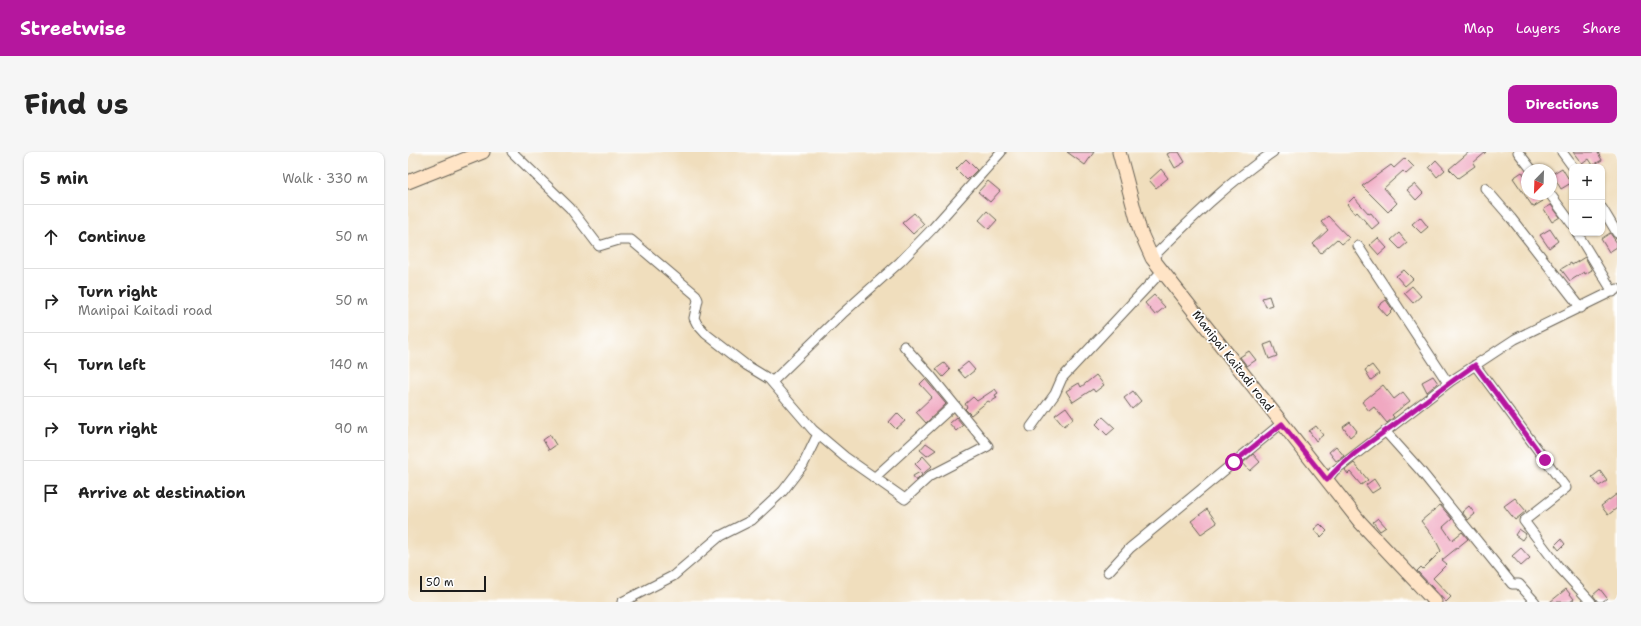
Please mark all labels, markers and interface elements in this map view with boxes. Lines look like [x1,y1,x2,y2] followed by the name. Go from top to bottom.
[20,16,126,41] text: Streetwise
[1464,19,1494,37] text: Map
[1516,19,1560,37] text: Layers
[1582,19,1621,37] text: Share
[24,85,129,123] text: Find us
[1508,85,1617,123] button: Directions
[1521,164,1557,200] north arrow
[1569,164,1605,236] map controls
[1569,164,1605,200] button: +
[40,167,88,189] text: 5 min
[282,170,368,187] text: Walk · 330 m
[1569,200,1605,236] button: −
[40,226,62,248] icon: ahead
[78,227,146,247] text: Continue
[335,228,368,245] text: 50 m
[78,282,158,302] text: Turn right
[40,290,62,312] icon: right
[335,292,368,309] text: 50 m
[78,302,212,319] text: Manipai Kaitadi road
[1189,307,1278,415] street label: Manipai Kaitadi road
[40,354,62,376] icon: left
[78,355,146,375] text: Turn left
[329,356,368,373] text: 140 m
[40,418,62,440] icon: right
[78,419,158,439] text: Turn right
[334,420,368,437] text: 90 m
[1536,451,1554,469] route end
[1225,453,1243,471] route start
[40,482,62,504] icon: arrive
[78,483,246,503] text: Arrive at destination
[420,574,486,593] scale bar
[426,575,454,590] text: 50 m

